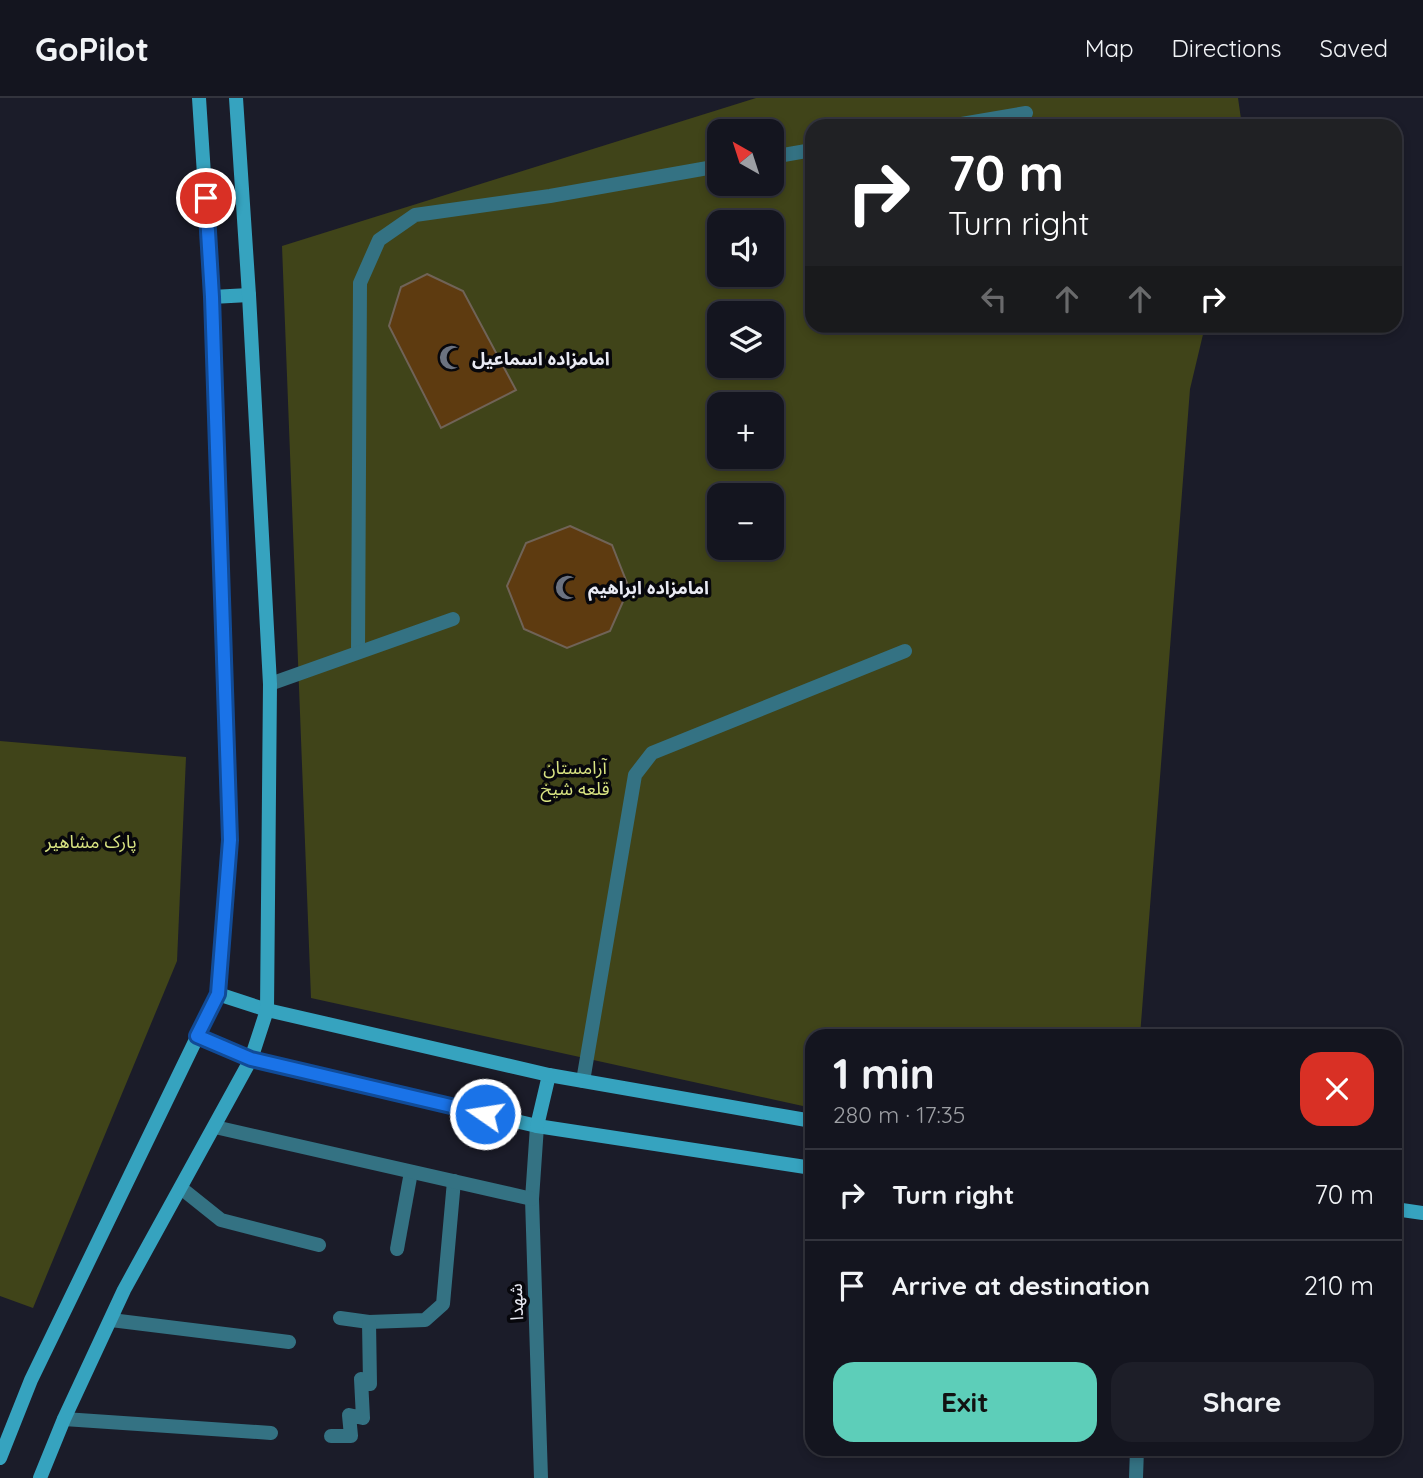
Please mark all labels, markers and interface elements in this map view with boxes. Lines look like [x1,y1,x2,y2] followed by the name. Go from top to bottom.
[35,28,149,69] text: GoPilot
[1085,33,1134,63] text: Map
[1172,33,1282,63] text: Directions
[1320,33,1388,63] text: Saved
[707,119,784,196] north arrow
[707,119,784,560] map controls
[948,142,1064,203] text: 70 m
[833,147,924,238] icon: right
[176,168,236,228] pin
[187,179,225,217] icon: arrive
[948,203,1089,243] text: Turn right
[707,210,784,287] button: sound
[975,280,1013,318] icon: left
[1048,280,1086,318] icon: ahead
[1121,280,1159,318] icon: ahead
[1194,280,1232,318] icon: right
[707,301,784,378] button: layers
[438,344,466,372] mosque icon: امامزاده اسماعیل
[472,347,610,370] place label: امامزاده اسماعیل
[707,392,784,469] button: +
[707,483,784,560] button: −
[554,573,582,601] mosque icon: امامزاده ابراهیم
[588,576,709,601] place label: امامزاده ابراهیم
[541,756,610,802] park label: آرامستان قلعه شیخ
[44,830,137,853] park label: پارک مشاهیر
[833,1047,935,1100] text: 1 min
[1300,1052,1374,1126] button: close
[448,1077,522,1151] position arrow
[833,1100,965,1129] text: 280 m · 17:35
[833,1176,871,1214] icon: right
[892,1178,1014,1211] text: Turn right
[1314,1178,1374,1211] text: 70 m
[833,1267,871,1305] icon: arrive
[892,1269,1150,1302] text: Arrive at destination
[1304,1269,1374,1302] text: 210 m
[504,1283,528,1321] street label: شهدا
[833,1362,1097,1442] button: Exit
[1111,1362,1374,1442] button: Share

